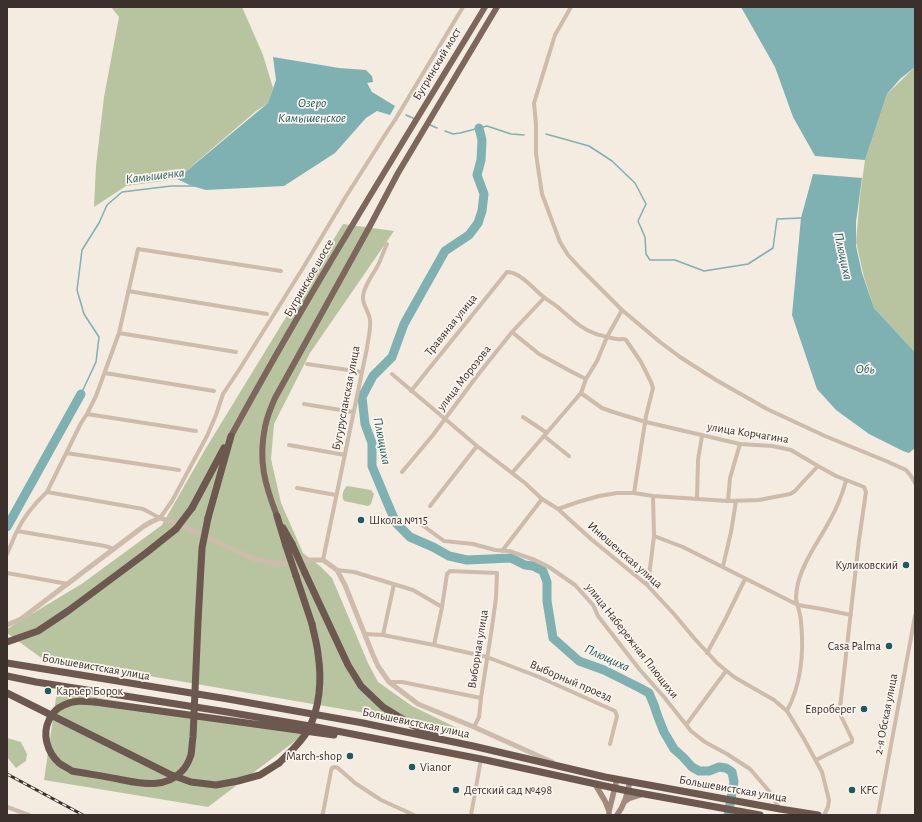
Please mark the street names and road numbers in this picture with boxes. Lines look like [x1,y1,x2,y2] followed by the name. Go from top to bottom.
[410,25,464,103] street label: Бугринский мост
[281,236,337,320] street label: Бугринское шоссе
[422,291,480,359] street label: Травяная улица
[434,342,494,414] street label: улица Морозова
[329,345,363,451] street label: Бугурусланская улица
[706,419,790,447] street label: улица Корчагина
[585,519,665,591] street label: Инюшенская улица
[582,580,682,702] street label: улица Набережная Плющихи
[465,609,491,689] street label: Выборная улица
[41,650,151,684] street label: Большевистская улица
[528,657,614,705] street label: Выборный проезд
[871,672,901,756] street label: 2-я Обская улица
[361,705,471,741] street label: Большевистская улица
[678,772,788,806] street label: Большевистская улица

